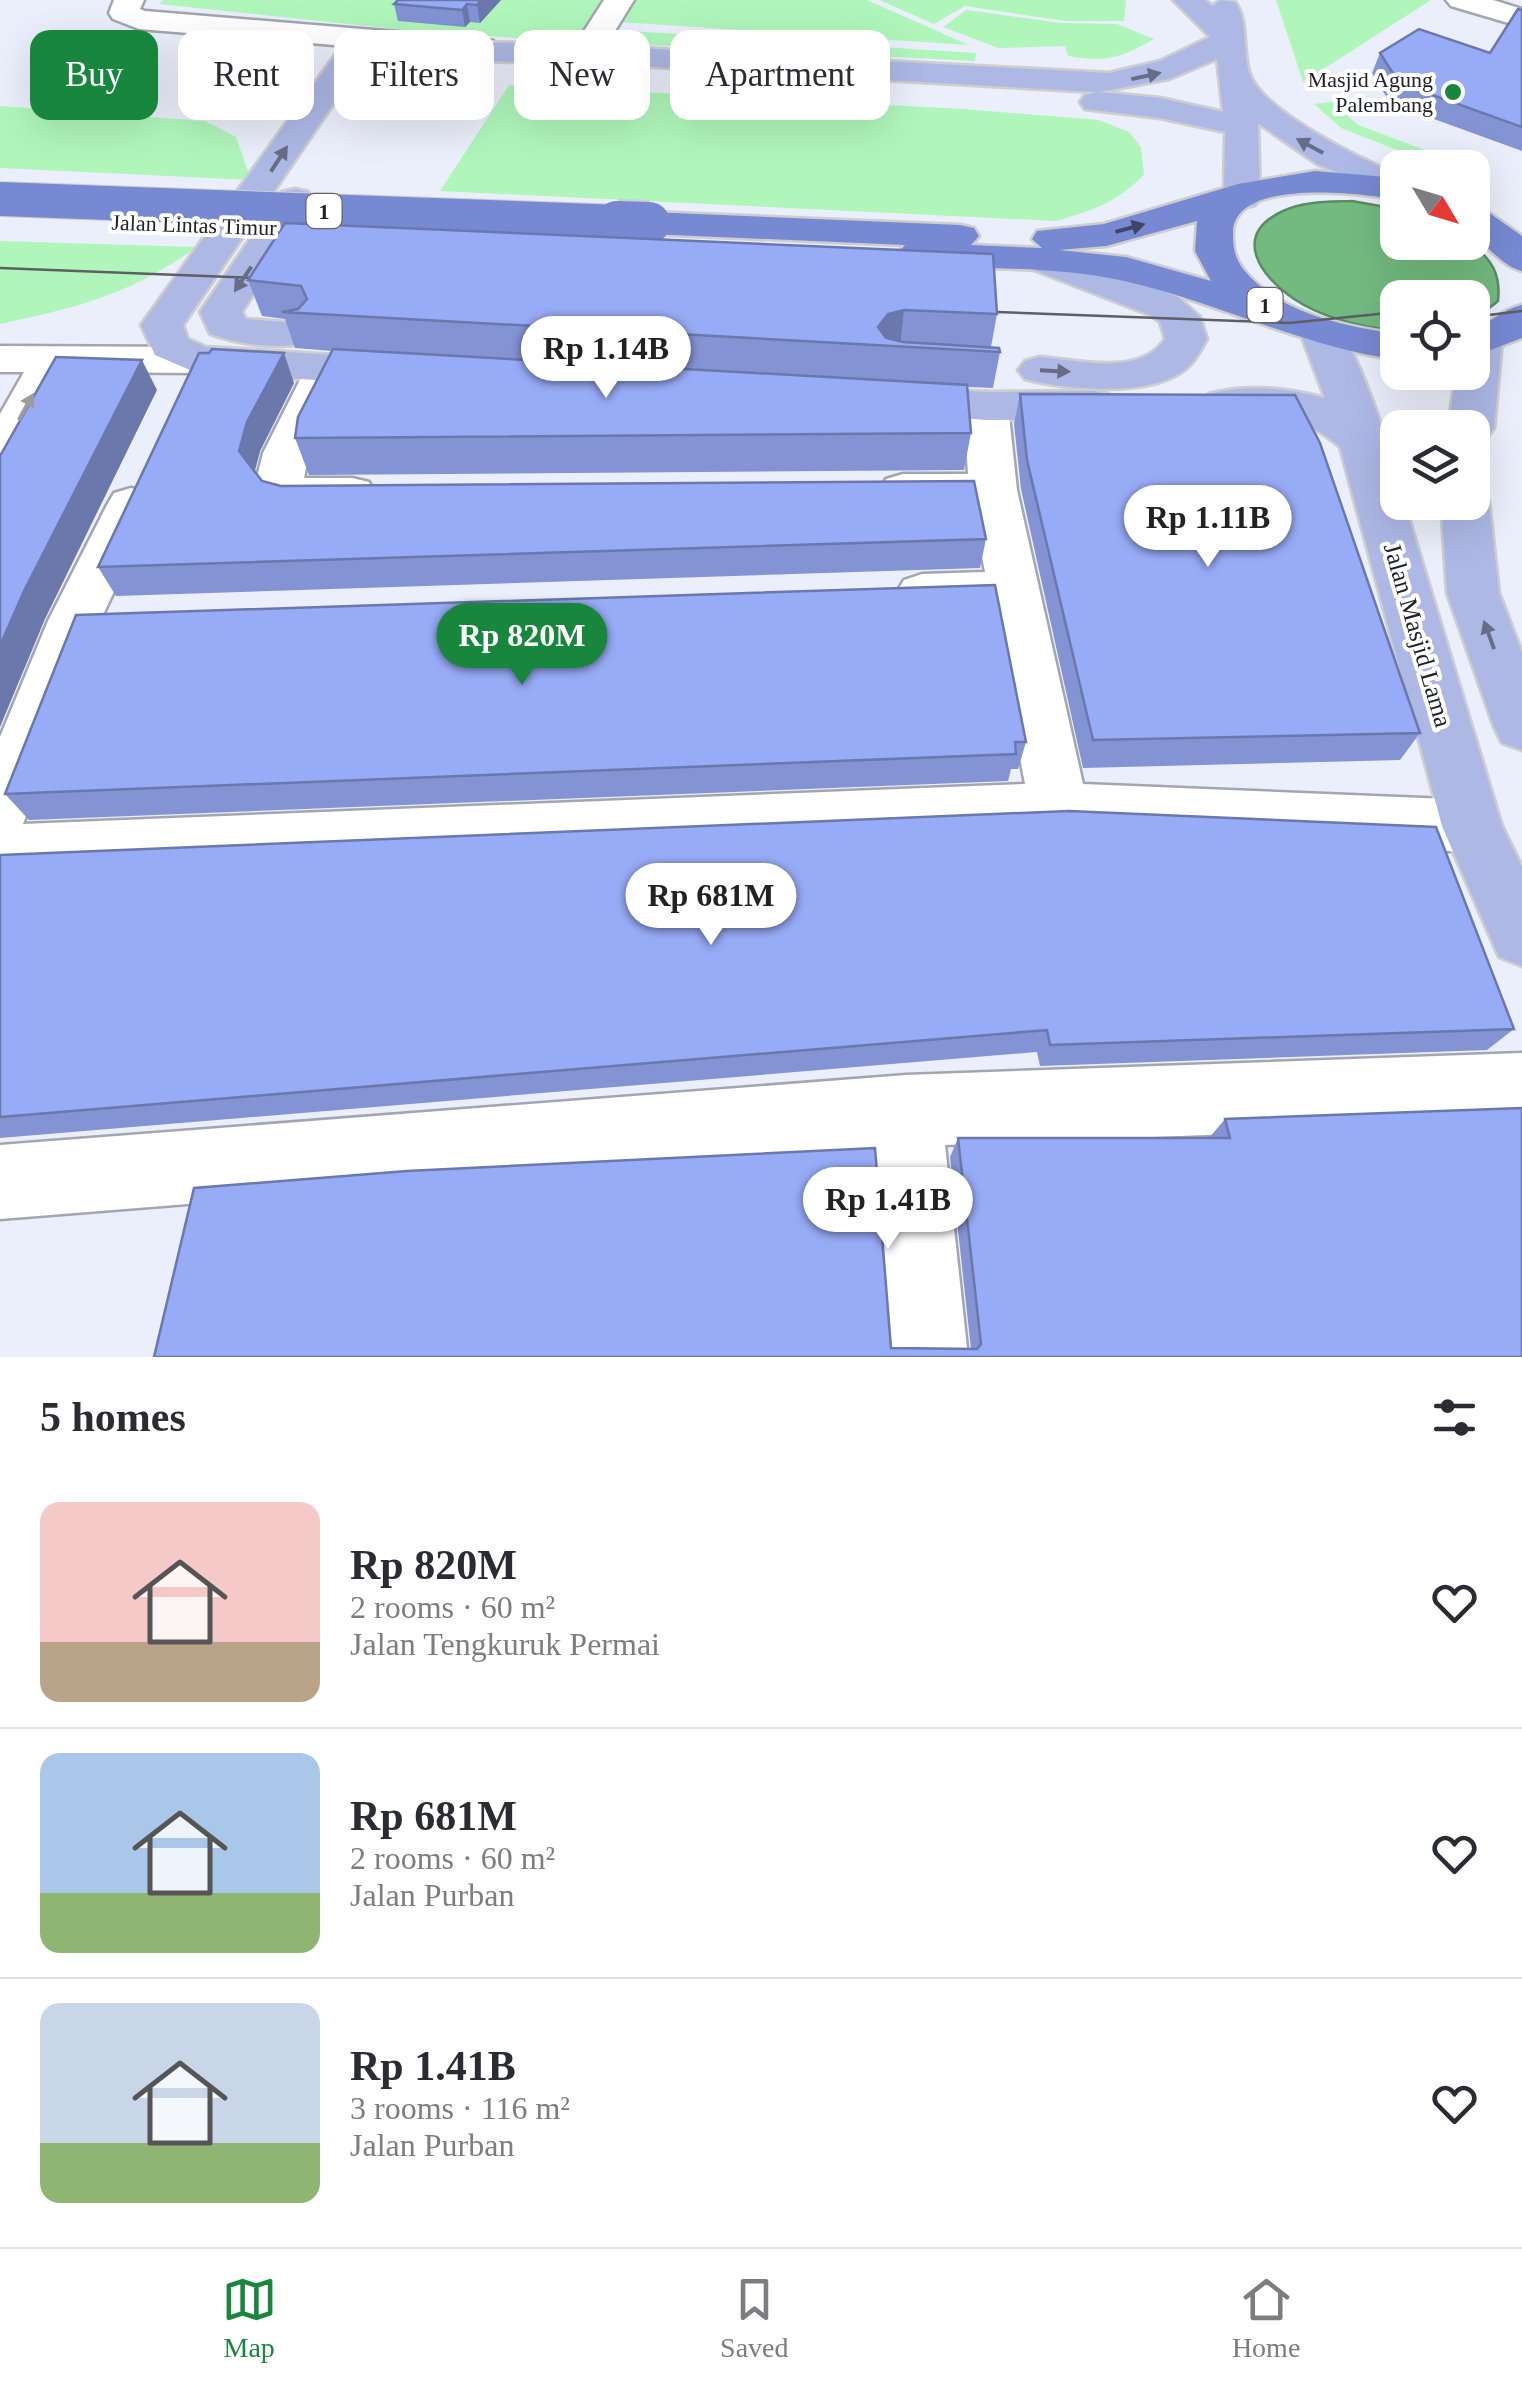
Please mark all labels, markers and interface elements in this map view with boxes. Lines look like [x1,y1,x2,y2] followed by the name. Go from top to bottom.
[30,30,158,120] chip: Buy
[178,30,314,120] chip: Rent
[334,30,494,120] chip: Filters
[514,30,650,120] chip: New
[670,30,890,120] chip: Apartment
[1308,67,1433,117] place label: Masjid Agung Palembang
[1131,68,1162,84] one-way arrow
[1442,81,1464,103] marker: Masjid Agung Palembang
[1295,137,1324,154] one-way arrow
[269,146,287,173] one-way arrow
[1380,150,1490,260] north arrow
[1380,150,1490,520] map controls
[306,194,342,228] road number: 1
[111,210,278,240] street label: Jalan Lintas Timur
[1115,220,1146,236] one-way arrow
[234,265,253,292] one-way arrow
[1380,280,1490,390] button: locate
[1248,288,1282,322] road number: 1
[503,316,709,401] pin: Rp 1.14B
[543,330,669,366] text: Rp 1.14B
[1039,363,1071,379] one-way arrow
[18,392,35,421] one-way arrow
[1380,410,1490,520] button: layers
[1105,485,1311,570] pin: Rp 1.11B
[1146,499,1270,535] text: Rp 1.11B
[1379,540,1457,730] street label: Jalan Masjid Lama
[430,603,614,688] pin: Rp 820M
[458,617,586,653] text: Rp 820M
[1481,620,1496,650] one-way arrow
[619,863,803,948] pin: Rp 681M
[647,877,775,913] text: Rp 681M
[785,1167,991,1252] pin: Rp 1.41B
[825,1181,951,1217] text: Rp 1.41B
[1427,1390,1482,1445] icon: filters
[40,1394,186,1440] text: 5 homes
[120,1542,240,1662] icon: home
[350,1542,517,1588] text: Rp 820M
[1427,1575,1482,1630] icon: heart
[350,1589,555,1625] text: 2 rooms · 60 m²
[350,1626,660,1662] text: Jalan Tengkuruk Permai
[120,1793,240,1913] icon: home
[350,1793,517,1839] text: Rp 681M
[1427,1826,1482,1881] icon: heart
[350,1840,555,1876] text: 2 rooms · 60 m²
[350,1877,514,1913] text: Jalan Purban
[120,2043,240,2163] icon: home
[350,2043,516,2089] text: Rp 1.41B
[1427,2076,1482,2131] icon: heart
[350,2090,570,2126] text: 3 rooms · 116 m²
[350,2127,514,2163] text: Jalan Purban
[222,2272,277,2364] tab: Map
[720,2272,789,2364] tab: Saved
[1232,2272,1300,2364] tab: Home

